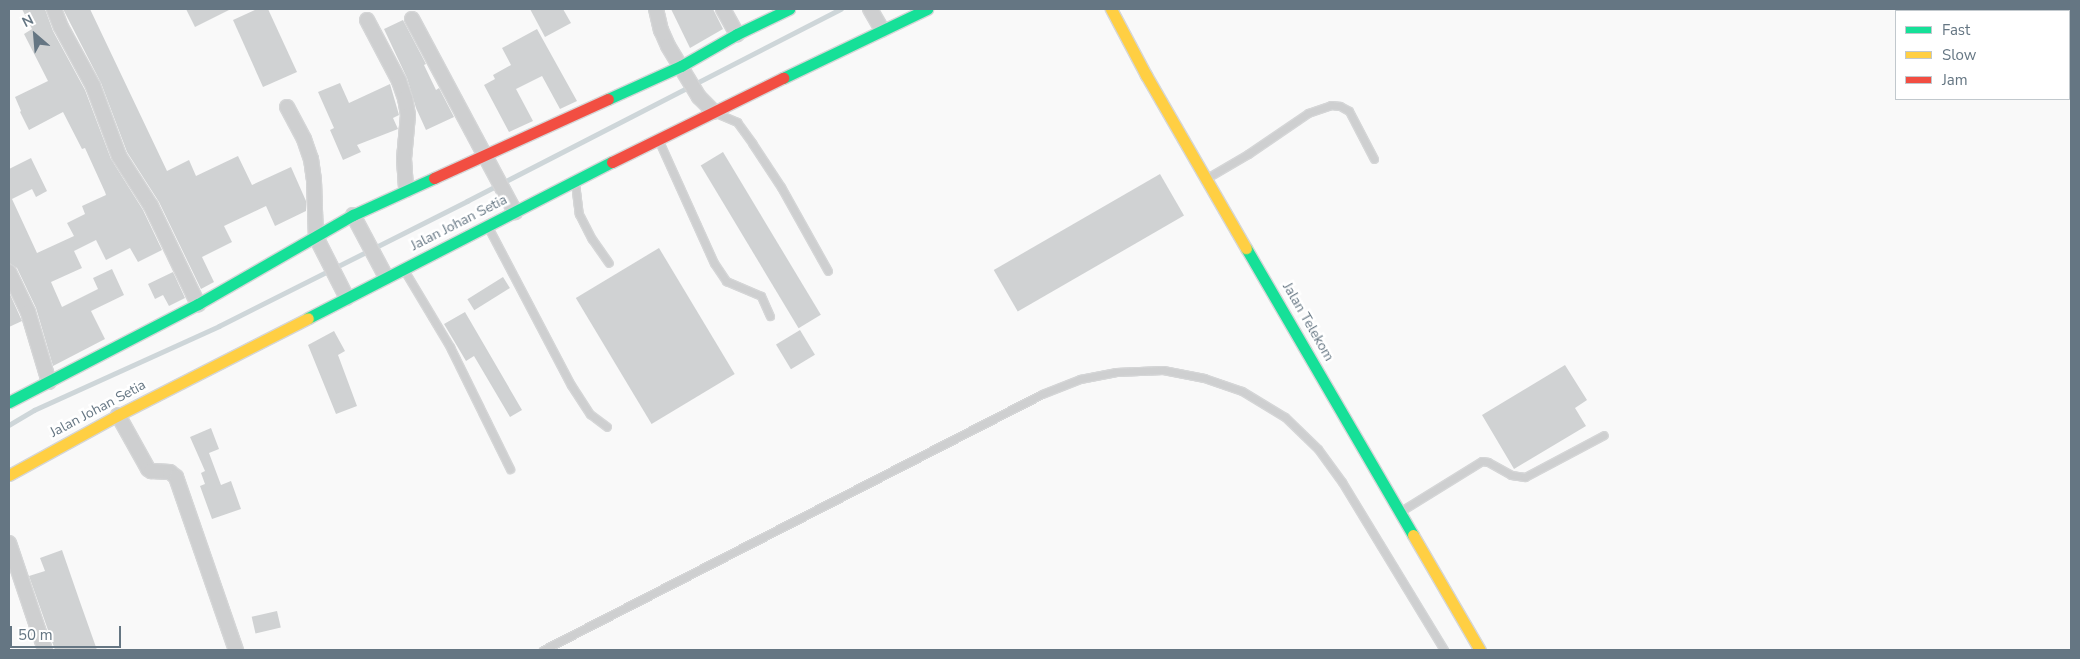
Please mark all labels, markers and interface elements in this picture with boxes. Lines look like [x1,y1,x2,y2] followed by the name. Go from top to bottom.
[10,10,60,60] north arrow
[19,10,37,32] text: N
[1895,10,2070,100] legend
[1942,20,1970,40] text: Fast
[1942,45,1976,65] text: Slow
[1942,70,1968,90] text: Jam
[408,191,510,255] street label: Jalan Johan Setia
[1279,280,1337,364] street label: Jalan Telekom
[47,377,149,441] street label: Jalan Johan Setia
[12,616,124,648] scale bar
[18,625,53,645] text: 50 m

